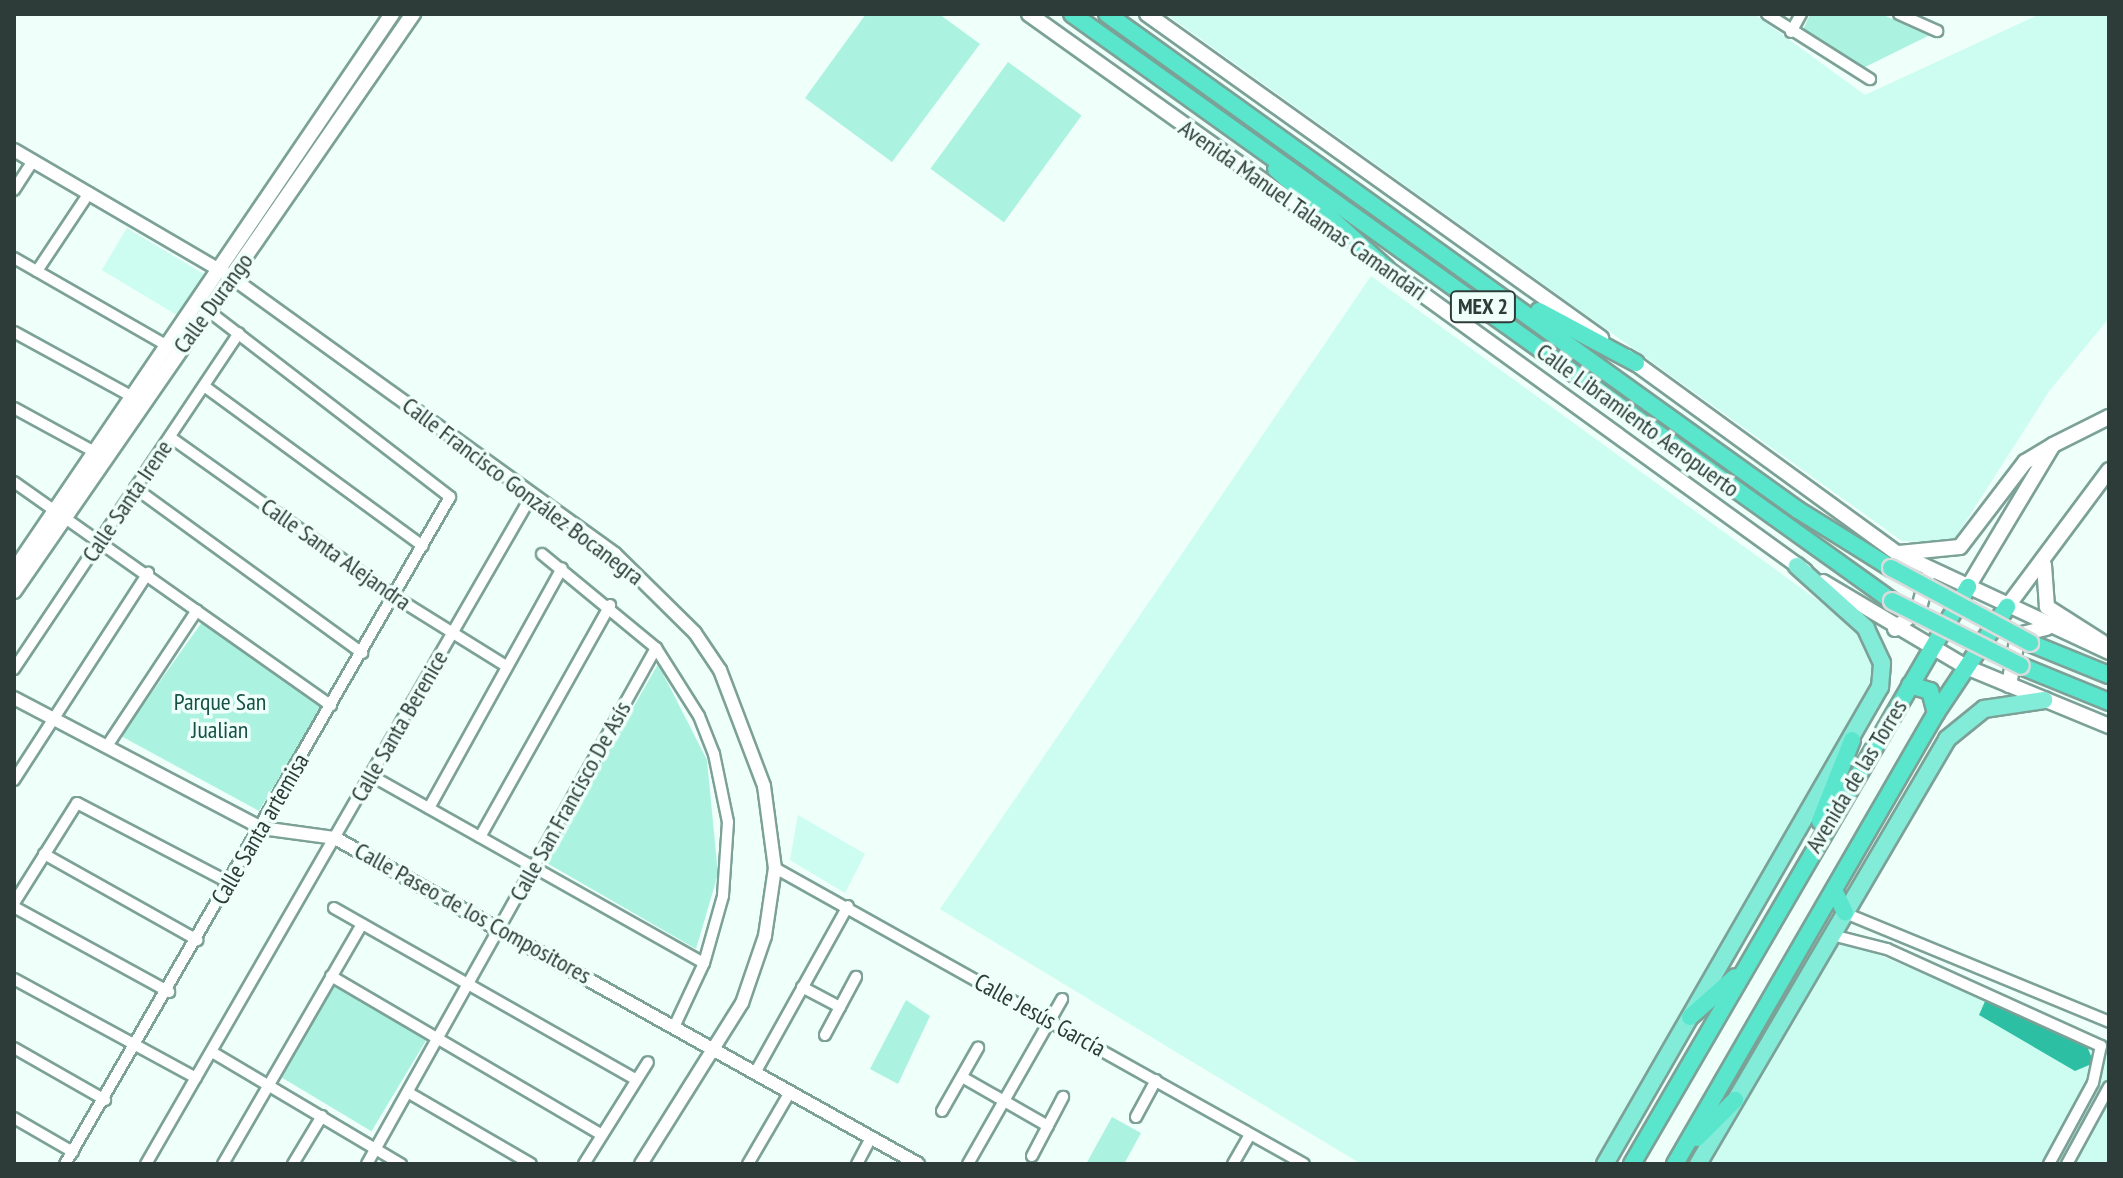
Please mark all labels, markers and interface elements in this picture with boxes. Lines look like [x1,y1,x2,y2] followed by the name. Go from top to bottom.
[1173,113,1433,307] street label: Avenida Manuel Talamas Camandari
[167,247,259,359] street label: Calle Durango
[1449,289,1517,325] road number: MEX 2
[1531,337,1745,503] street label: Calle Libramiento Aeropuerto
[396,391,650,591] street label: Calle Francisco González Bocanegra
[76,435,178,567] street label: Calle Santa Irene
[255,491,417,617] street label: Calle Santa Alejandra
[344,645,454,807] street label: Calle Santa Berenice
[174,688,266,744] park label: Parque San Jualian
[1799,694,1913,858] street label: Avenida de las Torres
[503,696,637,906] street label: Calle San Francisco De Asís
[205,748,315,910] street label: Calle Santa artemisa
[350,836,596,990] street label: Calle Paseo de los Compositores
[970,967,1110,1063] street label: Calle Jesús García

